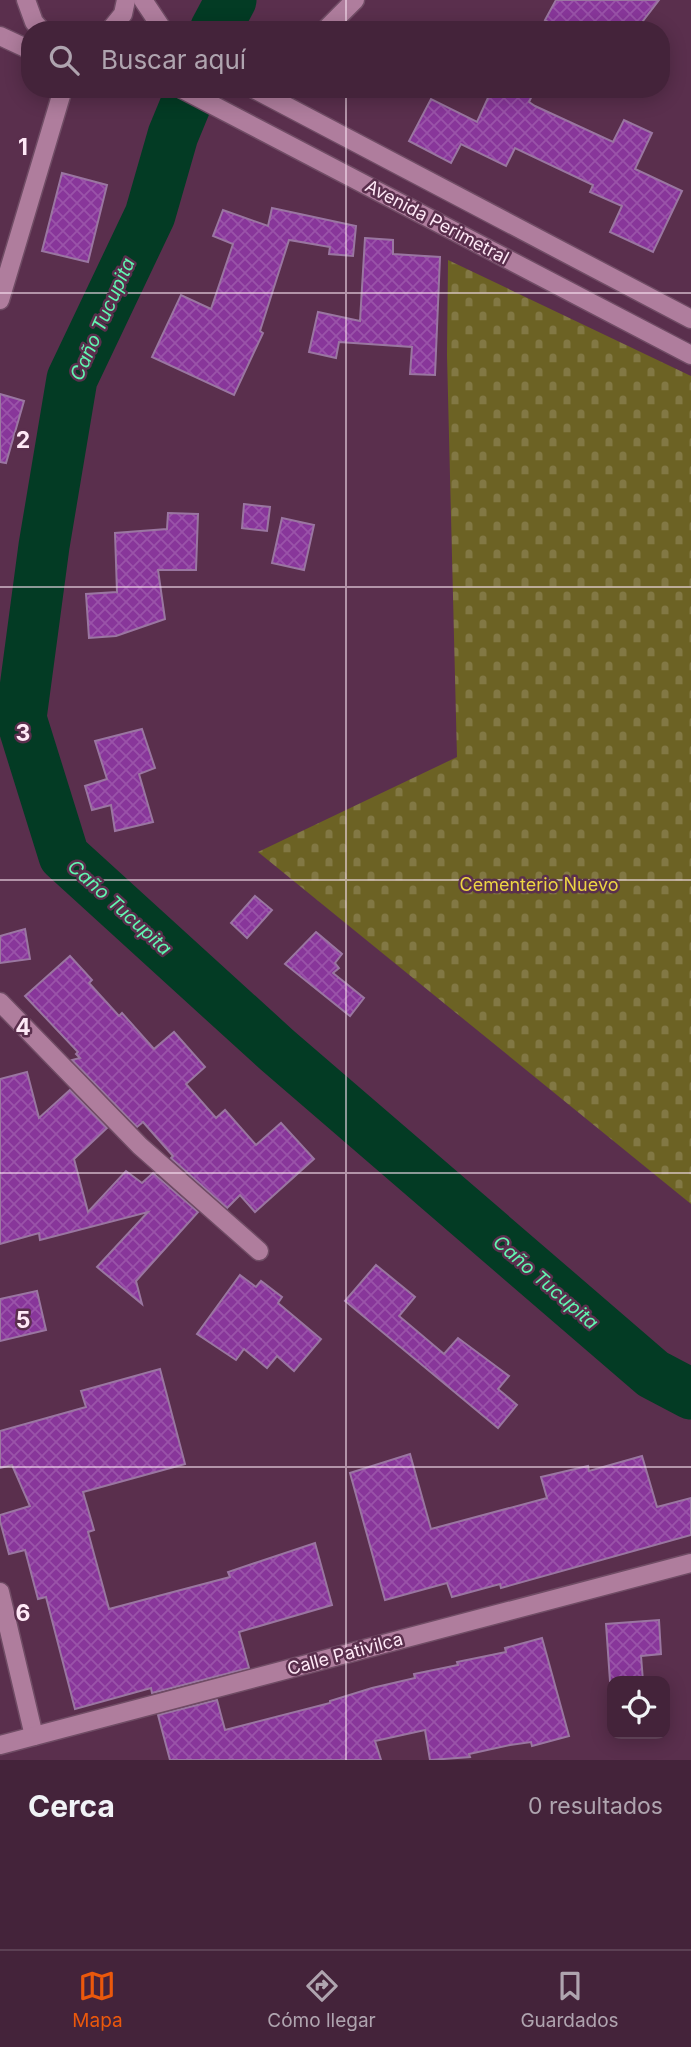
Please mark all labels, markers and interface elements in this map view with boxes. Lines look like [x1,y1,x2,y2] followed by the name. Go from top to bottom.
[21,21,670,98] search box
[45,41,83,79] icon: search
[101,44,246,75] text: Buscar aquí
[18,133,28,161] text: 1
[362,175,513,268] street label: Avenida Perimetral
[65,254,140,384] water label: Caño Tucupita
[16,426,30,454] text: 2
[16,719,30,747] text: 3
[63,855,177,960] water label: Caño Tucupita
[460,874,618,895] park label: Cementerio Nuevo
[15,1013,31,1041] text: 4
[488,1230,603,1334] water label: Caño Tucupita
[16,1306,30,1334] text: 5
[16,1599,30,1627] text: 6
[285,1628,405,1679] street label: Calle Pativilca
[607,1676,670,1739] map controls
[607,1676,670,1739] button: locate
[28,1788,115,1824] text: Cerca
[528,1792,663,1820] text: 0 resultados
[72,1967,123,2032] tab: Mapa
[267,1967,376,2032] tab: Cómo llegar
[520,1967,619,2032] tab: Guardados

